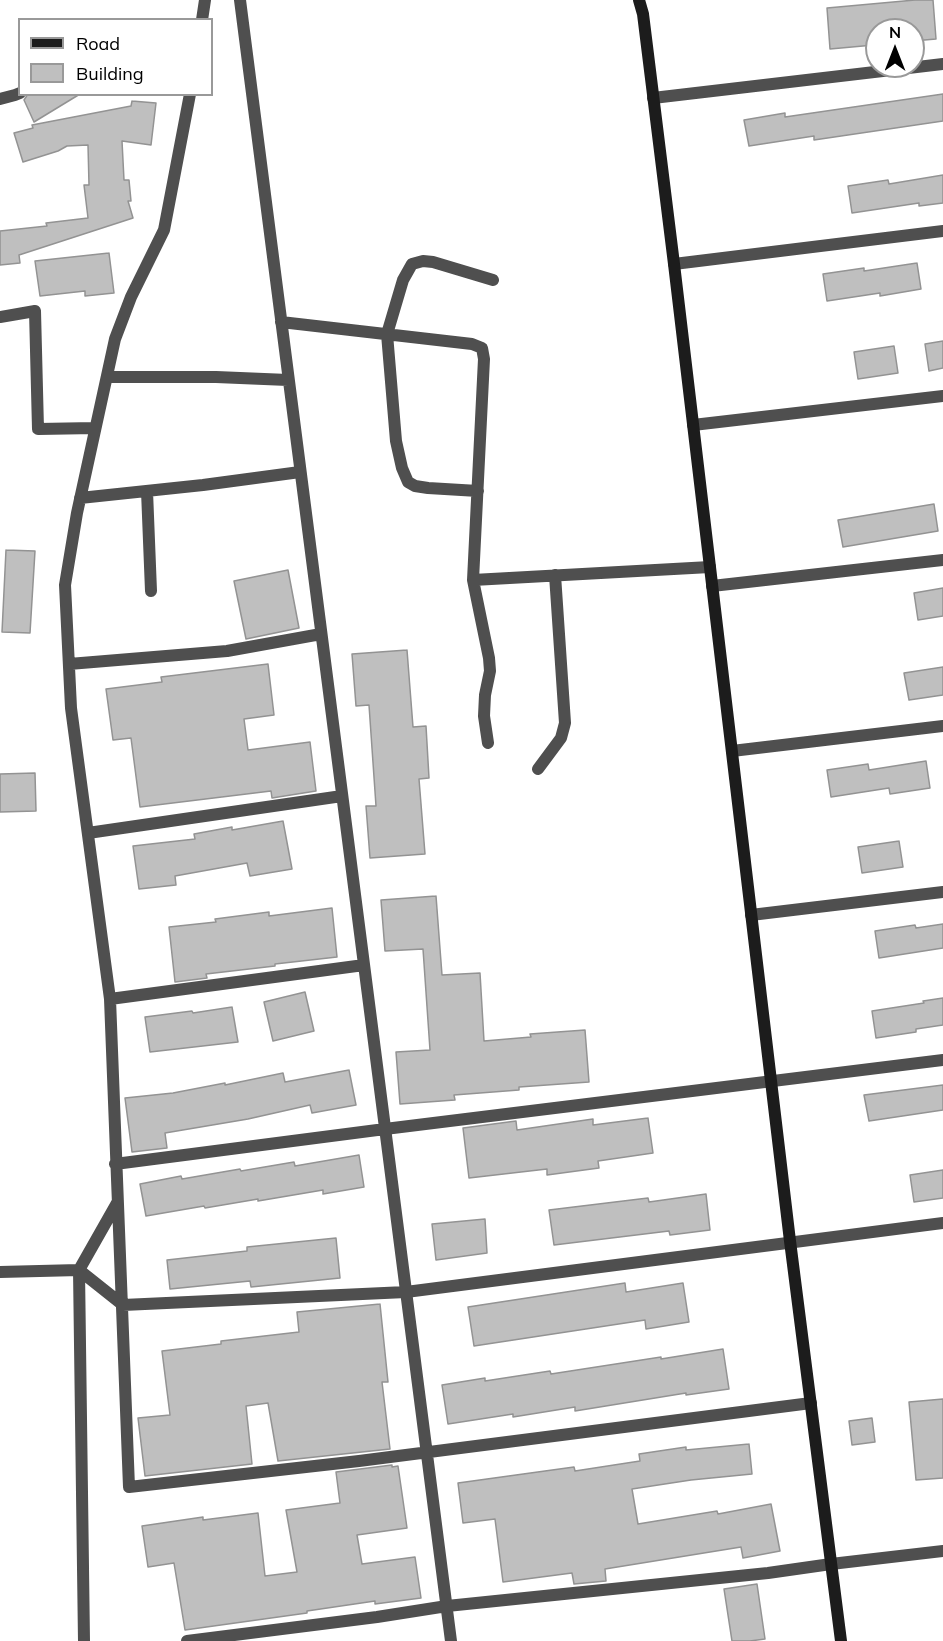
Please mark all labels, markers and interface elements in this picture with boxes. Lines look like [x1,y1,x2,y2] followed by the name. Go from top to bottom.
[18,18,213,96] legend
[865,18,925,78] north arrow
[889,22,901,42] text: N
[76,32,120,55] text: Road
[76,62,144,85] text: Building

